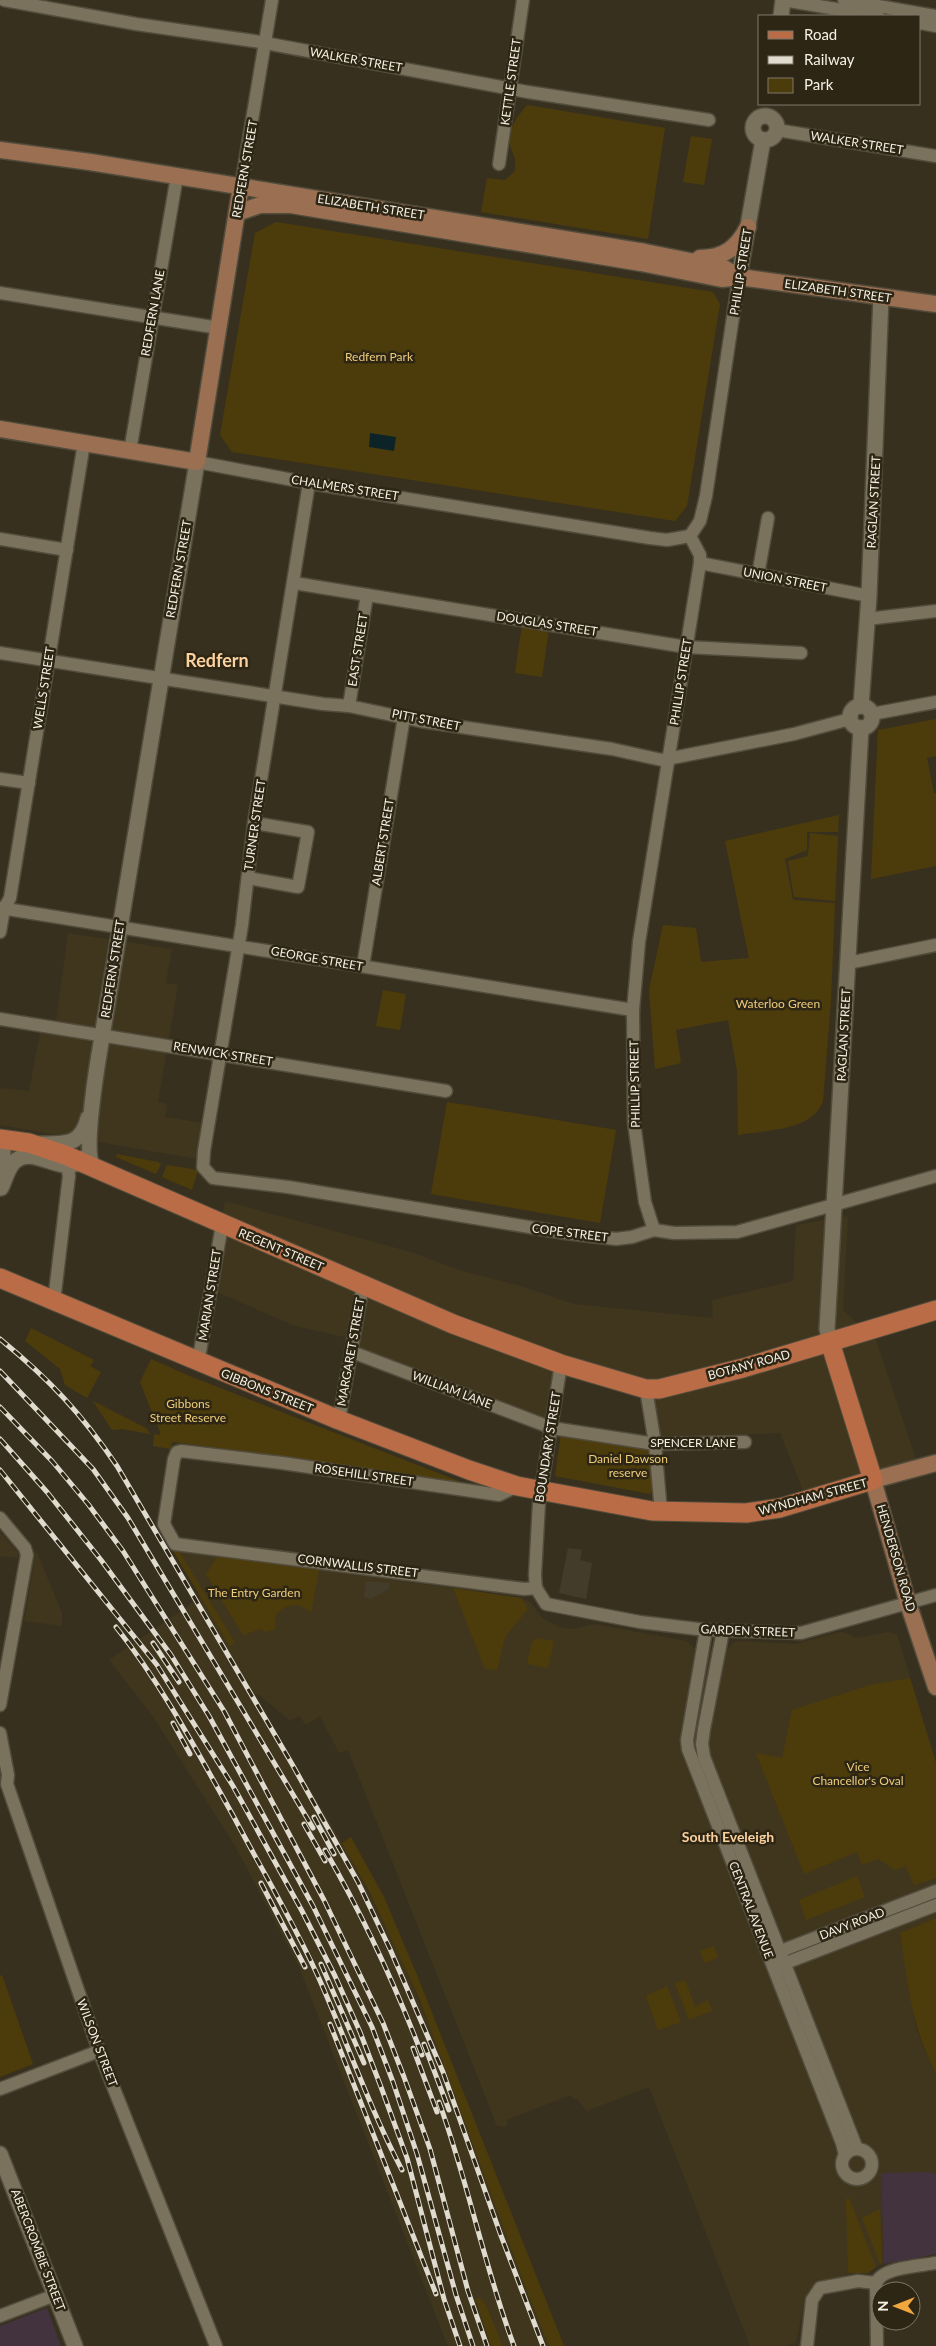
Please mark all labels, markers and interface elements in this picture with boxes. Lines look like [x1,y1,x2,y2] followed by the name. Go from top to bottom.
[758,15,921,105] legend
[804,25,837,43] text: Road
[497,38,524,126] street label: KETTLE STREET
[309,44,404,75] street label: WALKER STREET
[804,50,855,68] text: Railway
[804,75,834,93] text: Park
[229,119,260,219] street label: REDFERN STREET
[810,128,905,157] street label: WALKER STREET
[317,191,426,222] street label: ELIZABETH STREET
[726,228,755,316] street label: PHILLIP STREET
[138,268,167,357] street label: REDFERN LANE
[784,276,893,305] street label: ELIZABETH STREET
[345,349,414,364] park label: Redfern Park
[864,455,883,549] street label: RAGLAN STREET
[290,472,400,503] street label: CHALMERS STREET
[163,519,194,619] street label: REDFERN STREET
[742,564,828,595] street label: UNION STREET
[495,608,599,639] street label: DOUGLAS STREET
[344,612,371,687] street label: EAST STREET
[666,638,695,726] street label: PHILLIP STREET
[30,646,57,730] street label: WELLS STREET
[185,649,249,671] district label: Redfern
[391,706,462,734] street label: PITT STREET
[241,778,268,872] street label: TURNER STREET
[368,797,397,887] street label: ALBERT STREET
[97,919,128,1019] street label: REDFERN STREET
[270,943,364,974] street label: GEORGE STREET
[834,988,853,1082] street label: RAGLAN STREET
[736,996,820,1011] park label: Waterloo Green
[172,1038,274,1069] street label: RENWICK STREET
[626,1040,643,1128] street label: PHILLIP STREET
[531,1220,609,1245] street label: COPE STREET
[236,1225,326,1274] street label: REGENT STREET
[195,1248,224,1342] street label: MARIAN STREET
[334,1297,367,1407] street label: MARGARET STREET
[706,1346,792,1383] street label: BOTANY ROAD
[219,1365,315,1416] street label: GIBBONS STREET
[410,1367,494,1412] street label: WILLIAM LANE
[531,1391,564,1503] street label: BOUNDARY STREET
[150,1396,226,1425] park label: Gibbons Street Reserve
[650,1435,736,1450] street label: SPENCER LANE
[588,1451,668,1480] park label: Daniel Dawson reserve
[313,1460,415,1489] street label: ROSEHILL STREET
[757,1475,869,1518] street label: WYNDHAM STREET
[874,1502,919,1613] street label: HENDERSON ROAD
[297,1551,419,1580] street label: CORNWALLIS STREET
[208,1585,300,1600] park label: The Entry Garden
[700,1621,796,1640] street label: GARDEN STREET
[812,1759,904,1788] park label: Vice Chancellor's Oval
[682,1828,774,1845] district label: South Eveleigh
[726,1859,777,1961] street label: CENTRAL AVENUE
[817,1904,887,1943] street label: DAVY ROAD
[74,1997,121,2089] street label: WILSON STREET
[8,2187,69,2313] street label: ABERCROMBIE STREET
[871,2281,921,2331] north arrow
[874,2301,891,2311] text: N

